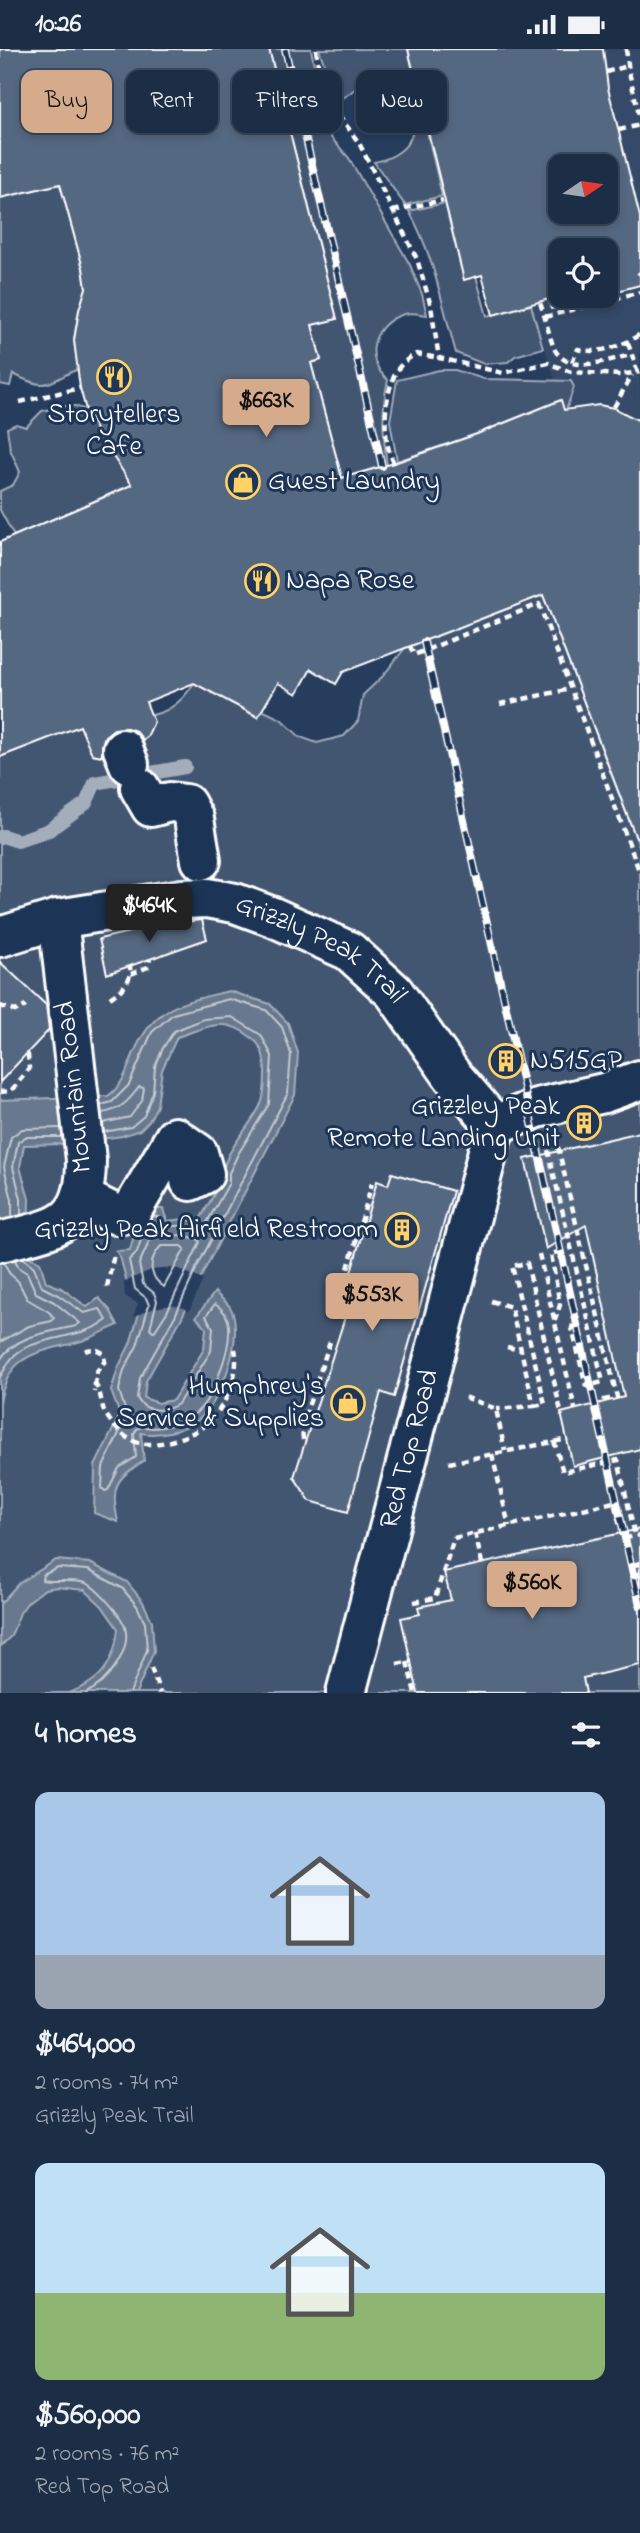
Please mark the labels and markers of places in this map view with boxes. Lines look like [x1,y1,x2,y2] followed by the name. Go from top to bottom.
[95,358,133,396] restaurant icon: Storytellers Cafe
[217,379,315,439] pin: $663K
[47,395,181,468] place label: Storytellers Cafe
[268,462,440,503] place label: Guest Laundry
[224,463,262,501] shop icon: Guest Laundry
[286,561,415,602] place label: Napa Rose
[243,562,281,600] restaurant icon: Napa Rose
[100,885,198,944] pin: $464K
[530,1041,622,1082] place label: N515GP
[487,1042,525,1080] building icon: N515GP
[327,1087,561,1160] place label: Grizzley Peak Remote Landing Unit
[565,1104,603,1142] building icon: Grizzley Peak Remote Landing Unit
[34,1210,378,1251] place label: Grizzly Peak Airfield Restroom
[383,1211,421,1249] building icon: Grizzly Peak Airfield Restroom
[323,1273,421,1333] pin: $553K
[117,1367,324,1440] place label: Humphrey's Service & Supplies
[329,1384,367,1422] shop icon: Humphrey's Service & Supplies
[483,1561,581,1621] pin: $560K

